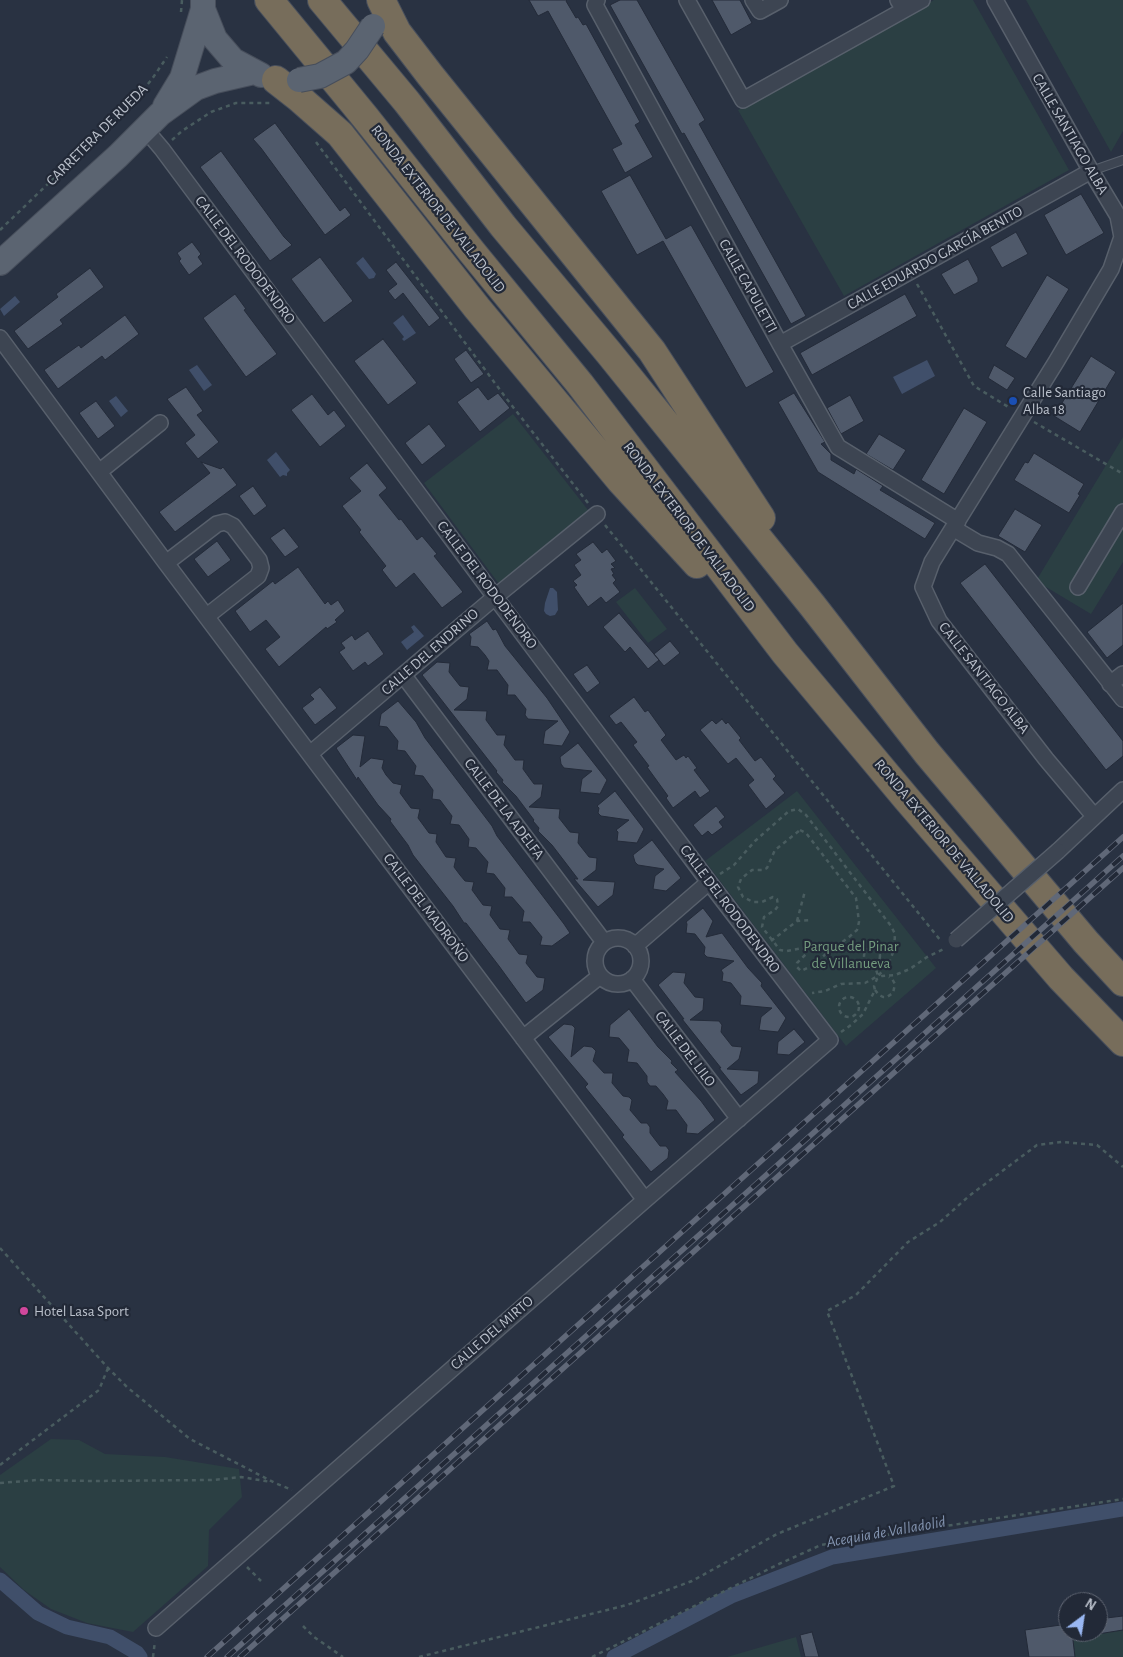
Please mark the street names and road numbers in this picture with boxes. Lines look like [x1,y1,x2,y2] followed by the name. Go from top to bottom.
[1028,70,1112,198] street label: CALLE SANTIAGO ALBA
[42,80,152,190] street label: CARRETERA DE RUEDA
[367,121,509,297] street label: RONDA EXTERIOR DE VALLADOLID
[191,192,299,328] street label: CALLE DEL RODODENDRO
[844,202,1026,314] street label: CALLE EDUARDO GARCÍA BENITO
[715,236,781,336] street label: CALLE CAPULETTI
[619,439,759,615] street label: RONDA EXTERIOR DE VALLADOLID
[433,517,541,653] street label: CALLE DEL RODODENDRO
[378,605,482,699] street label: CALLE DEL ENDRINO
[935,619,1033,737] street label: CALLE SANTIAGO ALBA
[460,755,548,863] street label: CALLE DE LA ADELFA
[870,756,1018,926] street label: RONDA EXTERIOR DE VALLADOLID
[676,841,784,977] street label: CALLE DEL RODODENDRO
[379,850,473,966] street label: CALLE DEL MADROÑO
[651,1008,719,1090] street label: CALLE DEL LILO
[447,1292,537,1374] street label: CALLE DEL MIRTO

